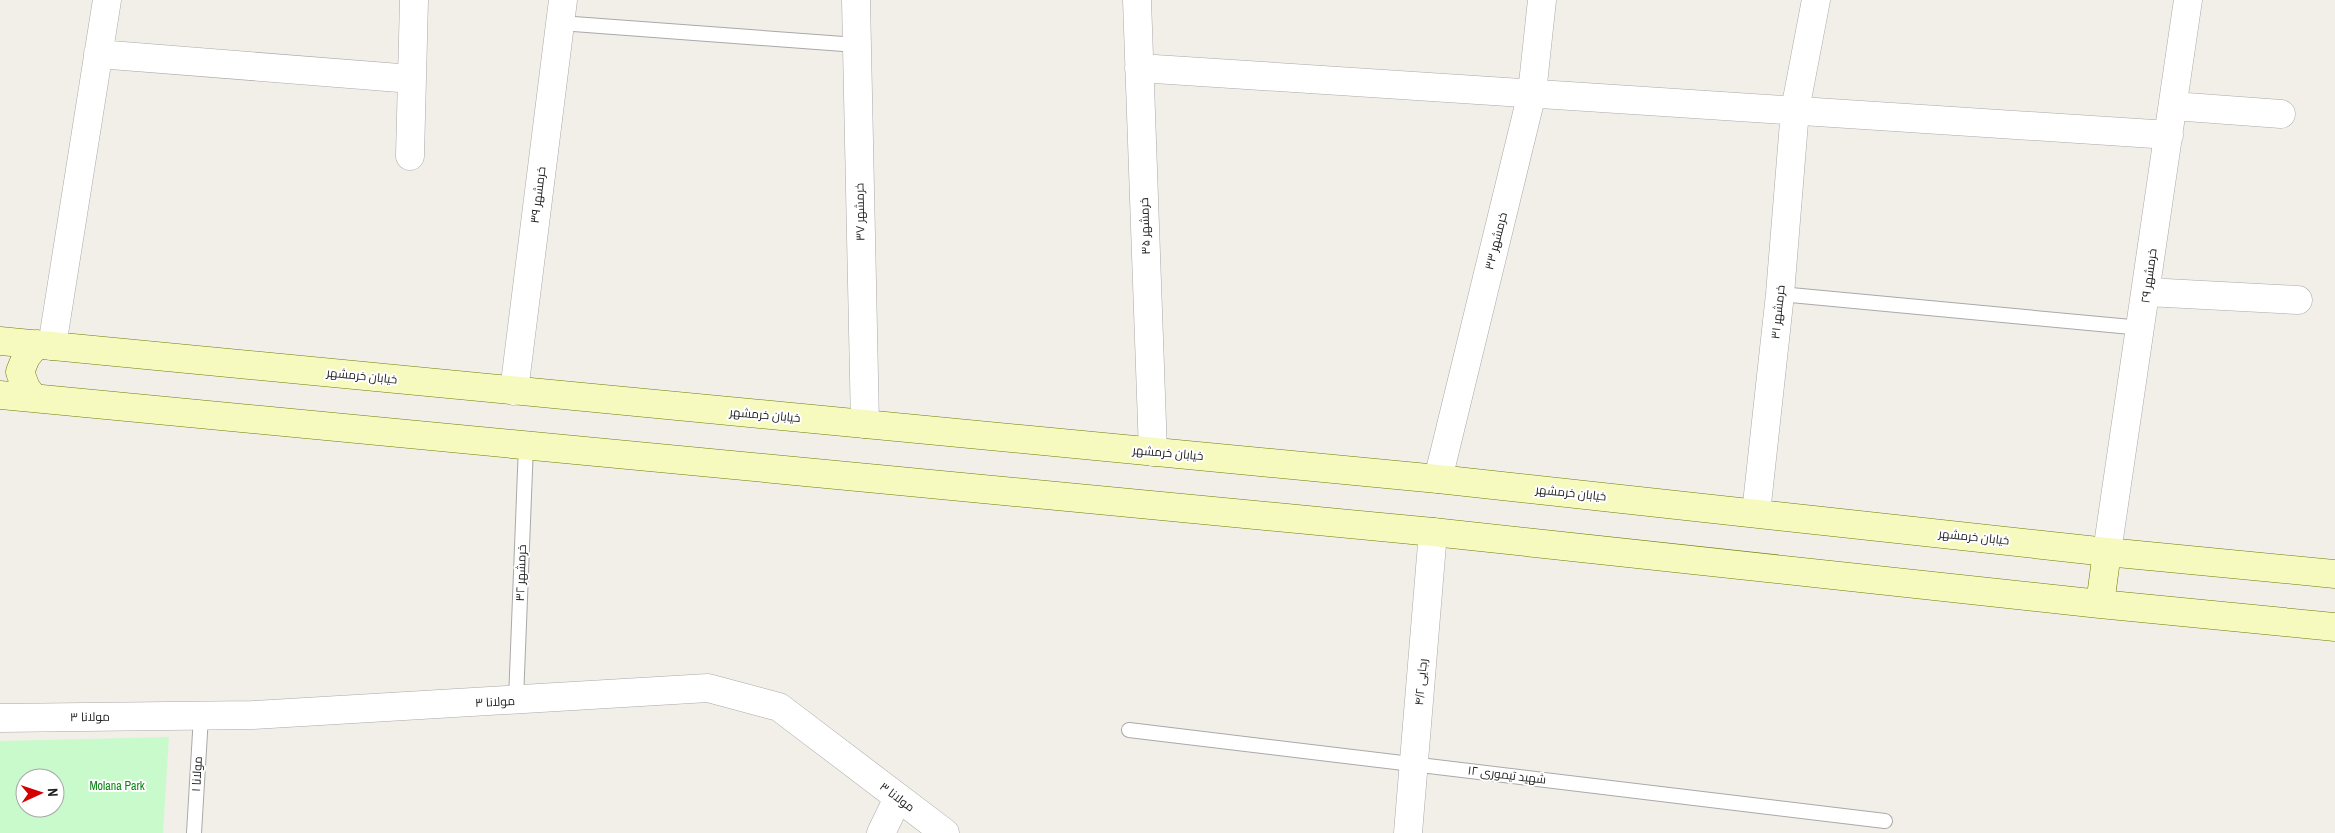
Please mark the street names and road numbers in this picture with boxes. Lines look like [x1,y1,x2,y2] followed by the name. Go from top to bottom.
[527,166,549,224] street label: خرمشهر ۳۹
[851,183,869,241] street label: خرمشهر ۳۷
[1136,197,1154,255] street label: خرمشهر ۳۵
[1481,211,1511,271] street label: خرمشهر ۳۳
[2137,248,2161,304] street label: خرمشهر ۲۹
[1767,284,1789,340] street label: خرمشهر ۳۱
[325,364,398,388] street label: خیابان خرمشهر
[728,404,801,426] street label: خیابان خرمشهر
[1131,442,1204,464] street label: خیابان خرمشهر
[1534,481,1607,505] street label: خیابان خرمشهر
[1937,525,2010,549] street label: خیابان خرمشهر
[512,544,530,602] street label: خرمشهر ۳۲
[1411,658,1431,706] street label: رجایی ۴/۲
[475,693,515,711] street label: مولانا ۳
[70,709,110,725] street label: مولانا ۳
[188,756,206,792] street label: مولانا ۱
[1467,762,1547,788] street label: شهید تیموری ۱۲
[876,779,918,815] street label: مولانا ۳

